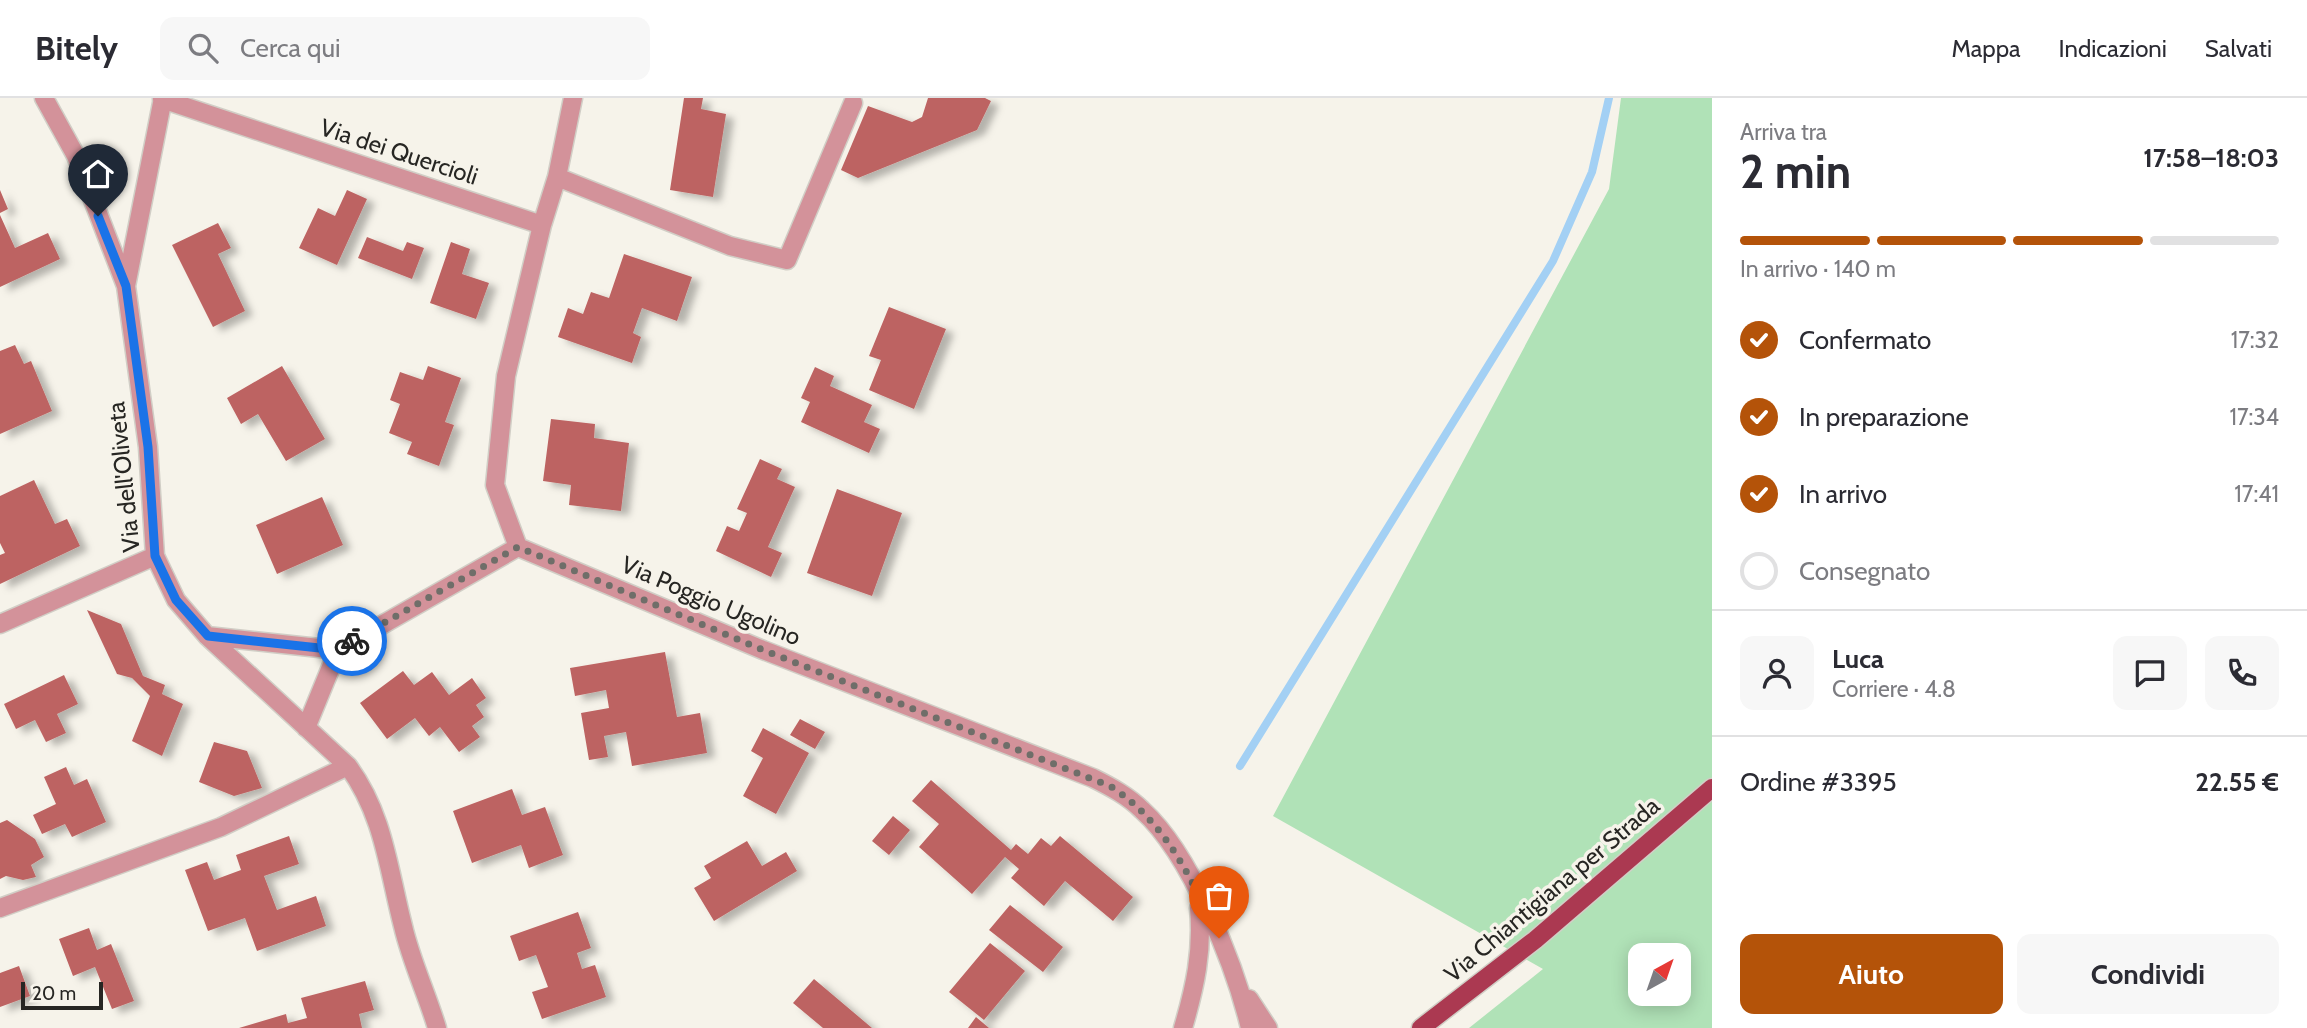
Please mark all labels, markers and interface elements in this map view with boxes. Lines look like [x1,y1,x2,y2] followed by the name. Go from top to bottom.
[160,17,650,80] search box
[35,28,118,68] text: Bitely
[184,29,222,67] icon: search
[240,32,341,64] text: Cerca qui
[1951,34,2021,63] text: Mappa
[2059,34,2167,63] text: Indicazioni
[2205,34,2272,63] text: Salvati
[317,112,482,191] street label: Via dei Quercioli
[1740,118,1827,146] text: Arriva tra
[2143,142,2279,174] text: 17:58–18:03
[68,144,128,216] pin
[1740,144,1851,200] text: 2 min
[79,155,117,193] icon: home
[1740,255,1896,283] text: In arrivo · 140 m
[1740,321,1778,359] icon: check
[1799,324,1931,356] text: Confermato
[2231,326,2279,354] text: 17:32
[1740,398,1778,436] icon: check
[101,400,146,554] street label: Via dell'Oliveta
[1799,401,1969,433] text: In preparazione
[2229,403,2279,431] text: 17:34
[1740,475,1778,513] icon: check
[1799,478,1887,510] text: In arrivo
[2234,480,2279,508] text: 17:41
[617,550,805,651] street label: Via Poggio Ugolino
[1799,555,1930,587] text: Consegnato
[317,606,387,676] courier
[333,622,371,660] icon: bike
[1740,636,1814,710] button: person
[2113,636,2187,710] button: chat
[2205,636,2279,710] button: phone
[1832,643,1884,675] text: Luca
[1832,675,1956,703] text: Corriere · 4.8
[1740,766,1897,798] text: Ordine #3395
[2195,766,2279,798] text: 22.55 €
[1438,791,1666,988] street label: Via Chiantigiana per Strada
[1189,866,1249,938] pin
[1200,877,1238,915] icon: bag
[1740,934,2003,1014] button: Aiuto
[2017,934,2279,1014] button: Condividi
[1628,943,1690,1006] north arrow
[1628,943,1691,1006] map controls
[21,979,103,1011] scale bar
[32,982,76,1005] text: 20 m

